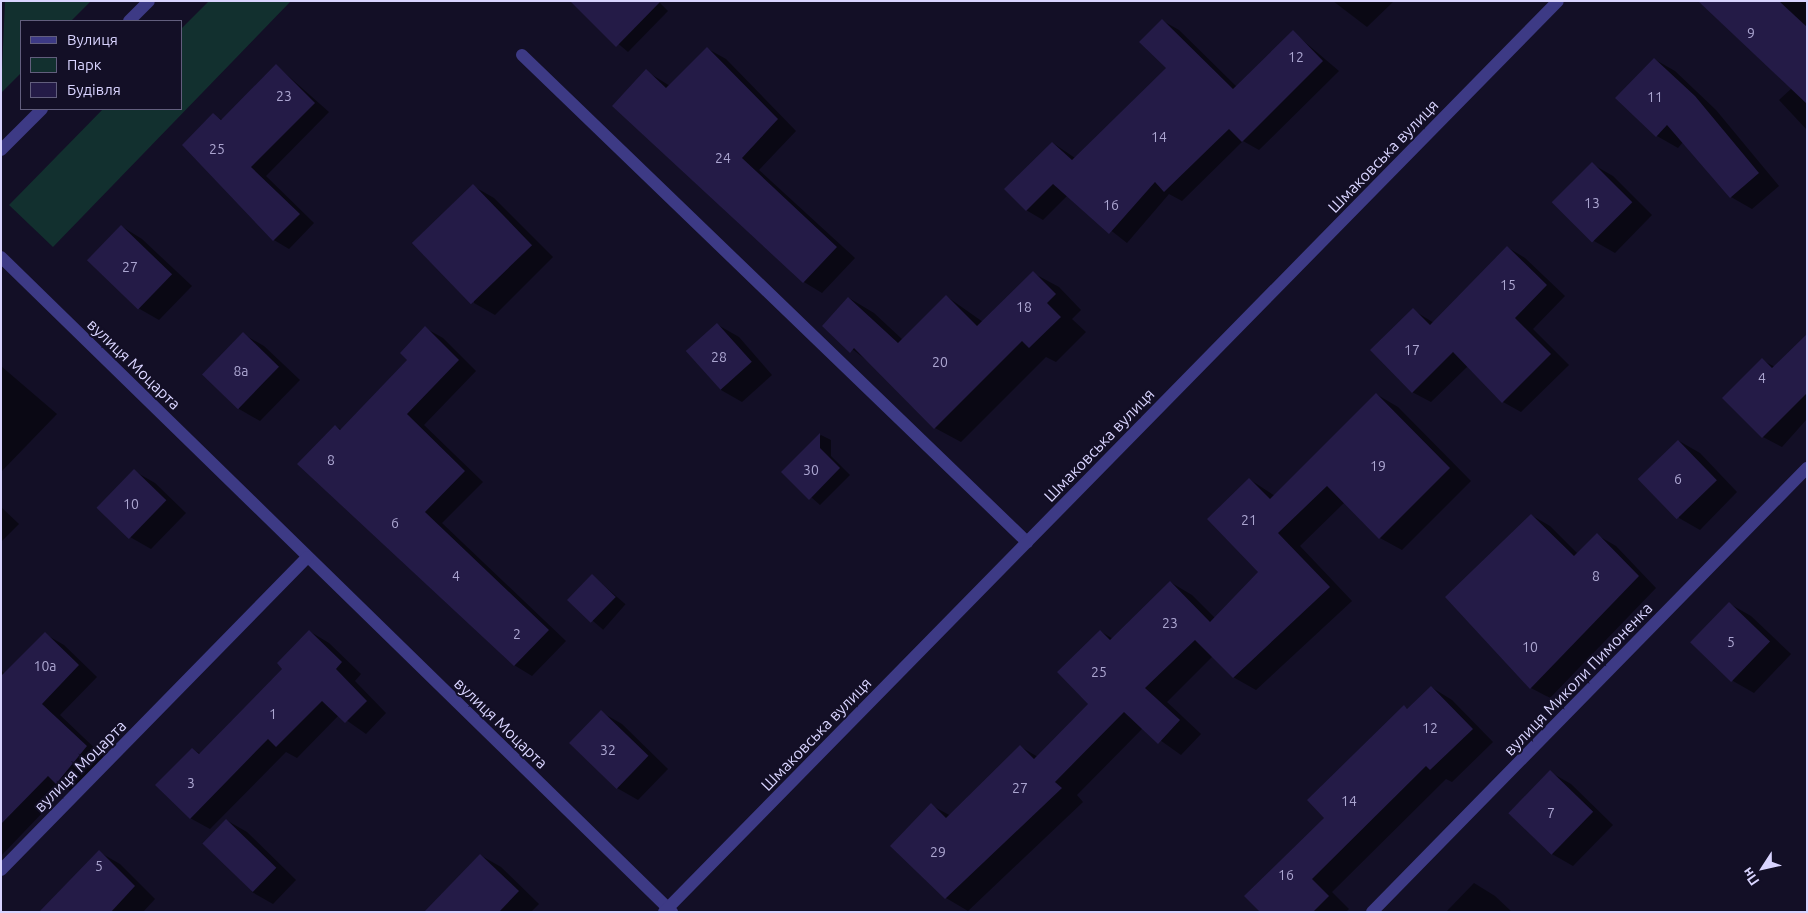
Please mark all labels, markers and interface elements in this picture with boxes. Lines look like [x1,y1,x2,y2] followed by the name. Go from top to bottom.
[20,20,182,110] legend
[1747,25,1755,41] house number: 9
[67,31,118,48] text: Вулиця
[1288,49,1304,65] house number: 12
[67,56,102,73] text: Парк
[67,81,121,98] text: Будівля
[276,88,292,104] house number: 23
[1647,89,1663,105] house number: 11
[1324,95,1442,217] street label: Шмаковська вулиця
[1151,129,1167,145] house number: 14
[209,141,225,157] house number: 25
[715,150,731,166] house number: 24
[1584,195,1600,211] house number: 13
[1103,197,1119,213] house number: 16
[122,259,138,275] house number: 27
[1500,277,1516,293] house number: 15
[1016,299,1032,315] house number: 18
[83,315,185,413] street label: вулиця Моцарта
[1404,342,1420,358] house number: 17
[711,349,727,365] house number: 28
[932,354,948,370] house number: 20
[233,363,249,379] house number: 8а
[1758,370,1766,386] house number: 4
[1040,384,1158,506] street label: Шмаковська вулиця
[327,452,335,468] house number: 8
[1370,458,1386,474] house number: 19
[803,462,819,478] house number: 30
[1674,471,1682,487] house number: 6
[123,496,139,512] house number: 10
[1241,512,1257,528] house number: 21
[391,515,399,531] house number: 6
[452,568,460,584] house number: 4
[1592,568,1600,584] house number: 8
[1500,598,1656,760] street label: вулиця Миколи Пимоненка
[1162,615,1178,631] house number: 23
[513,626,521,642] house number: 2
[1727,634,1735,650] house number: 5
[1522,639,1538,655] house number: 10
[34,658,56,674] house number: 10а
[1091,664,1107,680] house number: 25
[757,673,875,795] street label: Шмаковська вулиця
[450,674,552,772] street label: вулиця Моцарта
[269,706,277,722] house number: 1
[30,716,130,816] street label: вулиця Моцарта
[1422,720,1438,736] house number: 12
[600,742,616,758] house number: 32
[187,775,195,791] house number: 3
[1012,780,1028,796] house number: 27
[1341,793,1357,809] house number: 14
[1547,805,1555,821] house number: 7
[1738,843,1788,893] north arrow
[930,844,946,860] house number: 29
[95,858,103,874] house number: 5
[1739,865,1763,889] text: Пн
[1278,867,1294,883] house number: 16

